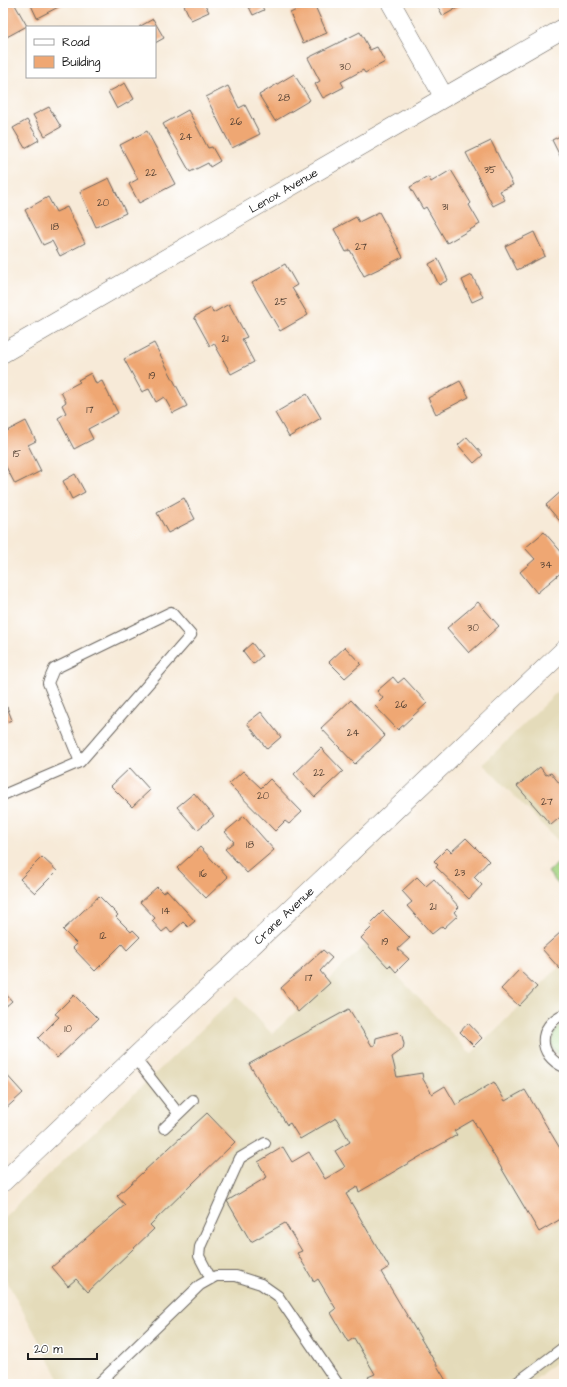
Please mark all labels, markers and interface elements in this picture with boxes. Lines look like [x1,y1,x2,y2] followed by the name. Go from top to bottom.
[26,26,156,78] legend
[62,34,90,51] text: Road
[62,54,100,72] text: Building
[339,60,351,74] house number: 30
[278,91,291,105] house number: 28
[230,115,243,129] house number: 26
[180,130,192,144] house number: 24
[484,163,496,177] house number: 35
[246,164,322,218] street label: Lenox Avenue
[145,166,157,180] house number: 22
[97,196,109,210] house number: 20
[442,200,449,214] house number: 31
[51,220,59,234] house number: 18
[355,240,367,254] house number: 27
[275,295,287,309] house number: 25
[221,332,229,346] house number: 21
[149,369,156,383] house number: 19
[86,403,94,417] house number: 17
[13,447,21,461] house number: 15
[540,558,552,572] house number: 34
[467,621,479,635] house number: 30
[395,698,408,712] house number: 26
[347,726,359,740] house number: 24
[313,766,325,780] house number: 22
[257,789,269,803] house number: 20
[541,795,553,809] house number: 27
[246,838,254,852] house number: 18
[455,866,465,880] house number: 23
[199,867,207,881] house number: 16
[250,883,319,949] street label: Crane Avenue
[429,900,437,914] house number: 21
[162,904,170,918] house number: 14
[99,929,107,943] house number: 12
[382,935,389,949] house number: 19
[305,971,313,985] house number: 17
[64,1022,72,1036] house number: 10
[28,1335,97,1361] scale bar
[34,1341,63,1358] text: 20 m

